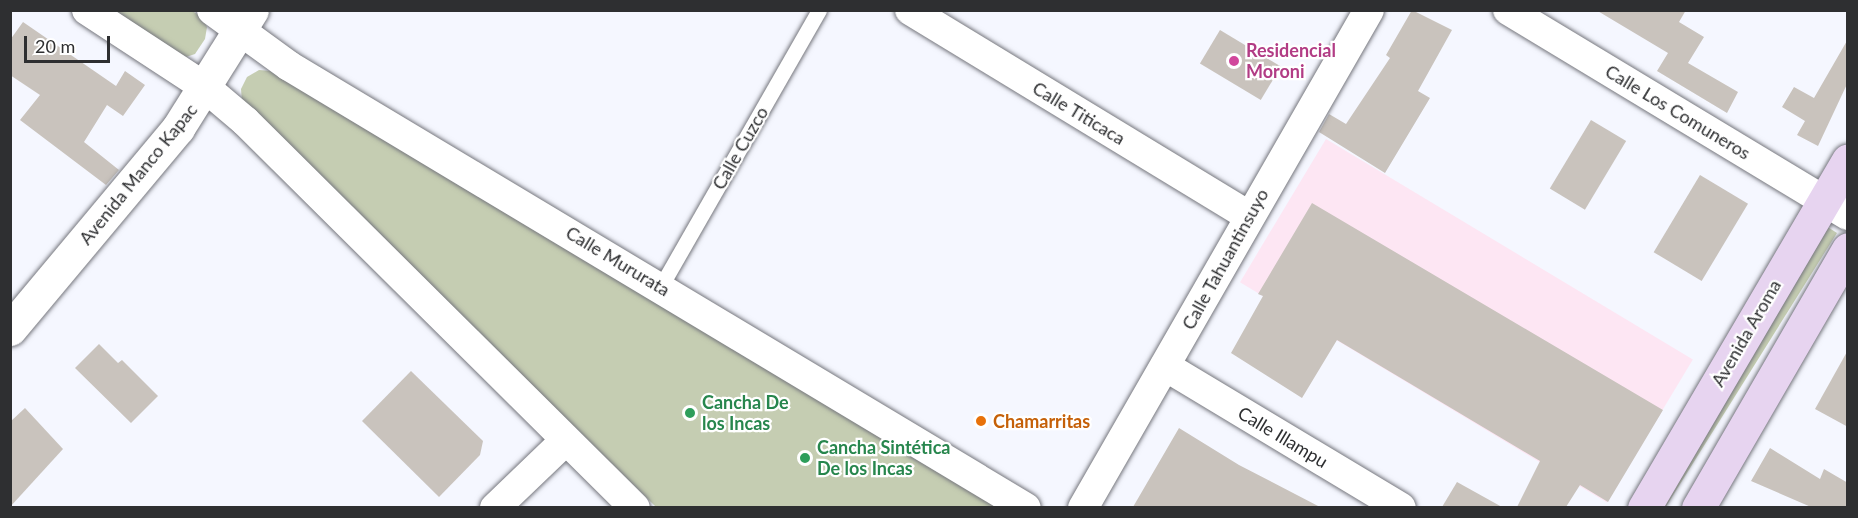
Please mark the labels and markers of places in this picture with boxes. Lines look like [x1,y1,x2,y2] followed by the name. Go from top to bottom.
[1246,40,1336,82] place label: Residencial Moroni
[1227,54,1241,68] marker: Residencial Moroni
[702,392,789,434] place label: Cancha De los Incas
[683,406,697,420] marker: Cancha De los Incas
[993,410,1090,432] place label: Chamarritas
[974,414,988,428] marker: Chamarritas
[817,437,951,480] place label: Cancha Sintética De los Incas
[798,451,812,465] marker: Cancha Sintética De los Incas

